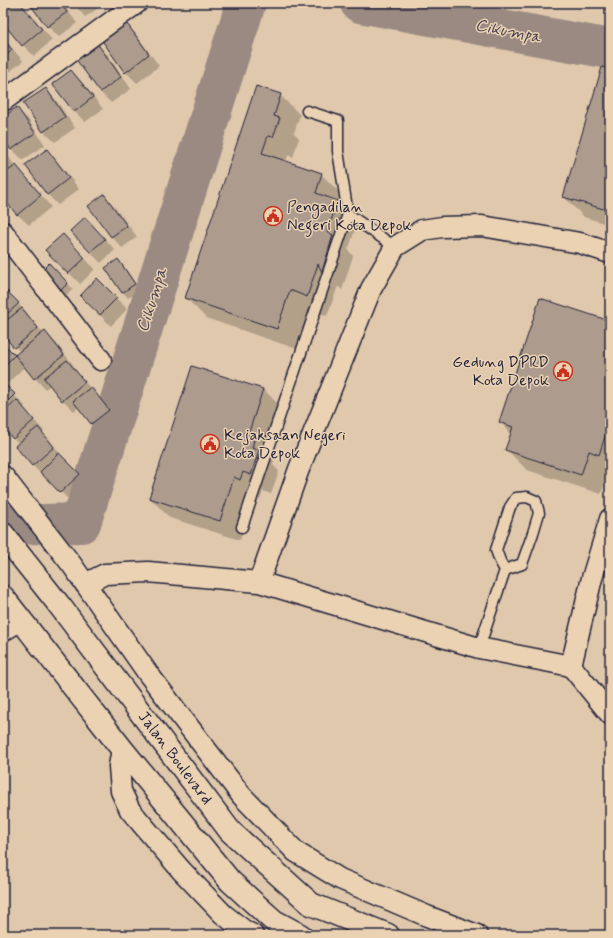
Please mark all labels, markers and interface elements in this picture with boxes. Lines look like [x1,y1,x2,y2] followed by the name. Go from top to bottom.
[473,14,543,48] water label: Cikumpa
[287,197,412,237] place label: Pengadilan Negeri Kota Depok
[262,205,284,227] public building icon: Pengadilan Negeri Kota Depok
[131,264,173,335] water label: Cikumpa
[452,352,549,391] place label: Gedung DPRD Kota Depok
[552,360,574,382] public building icon: Gedung DPRD Kota Depok
[224,425,346,464] place label: Kejaksaan Negeri Kota Depok
[199,433,221,455] public building icon: Kejaksaan Negeri Kota Depok
[133,707,217,809] street label: Jalan Boulevard

